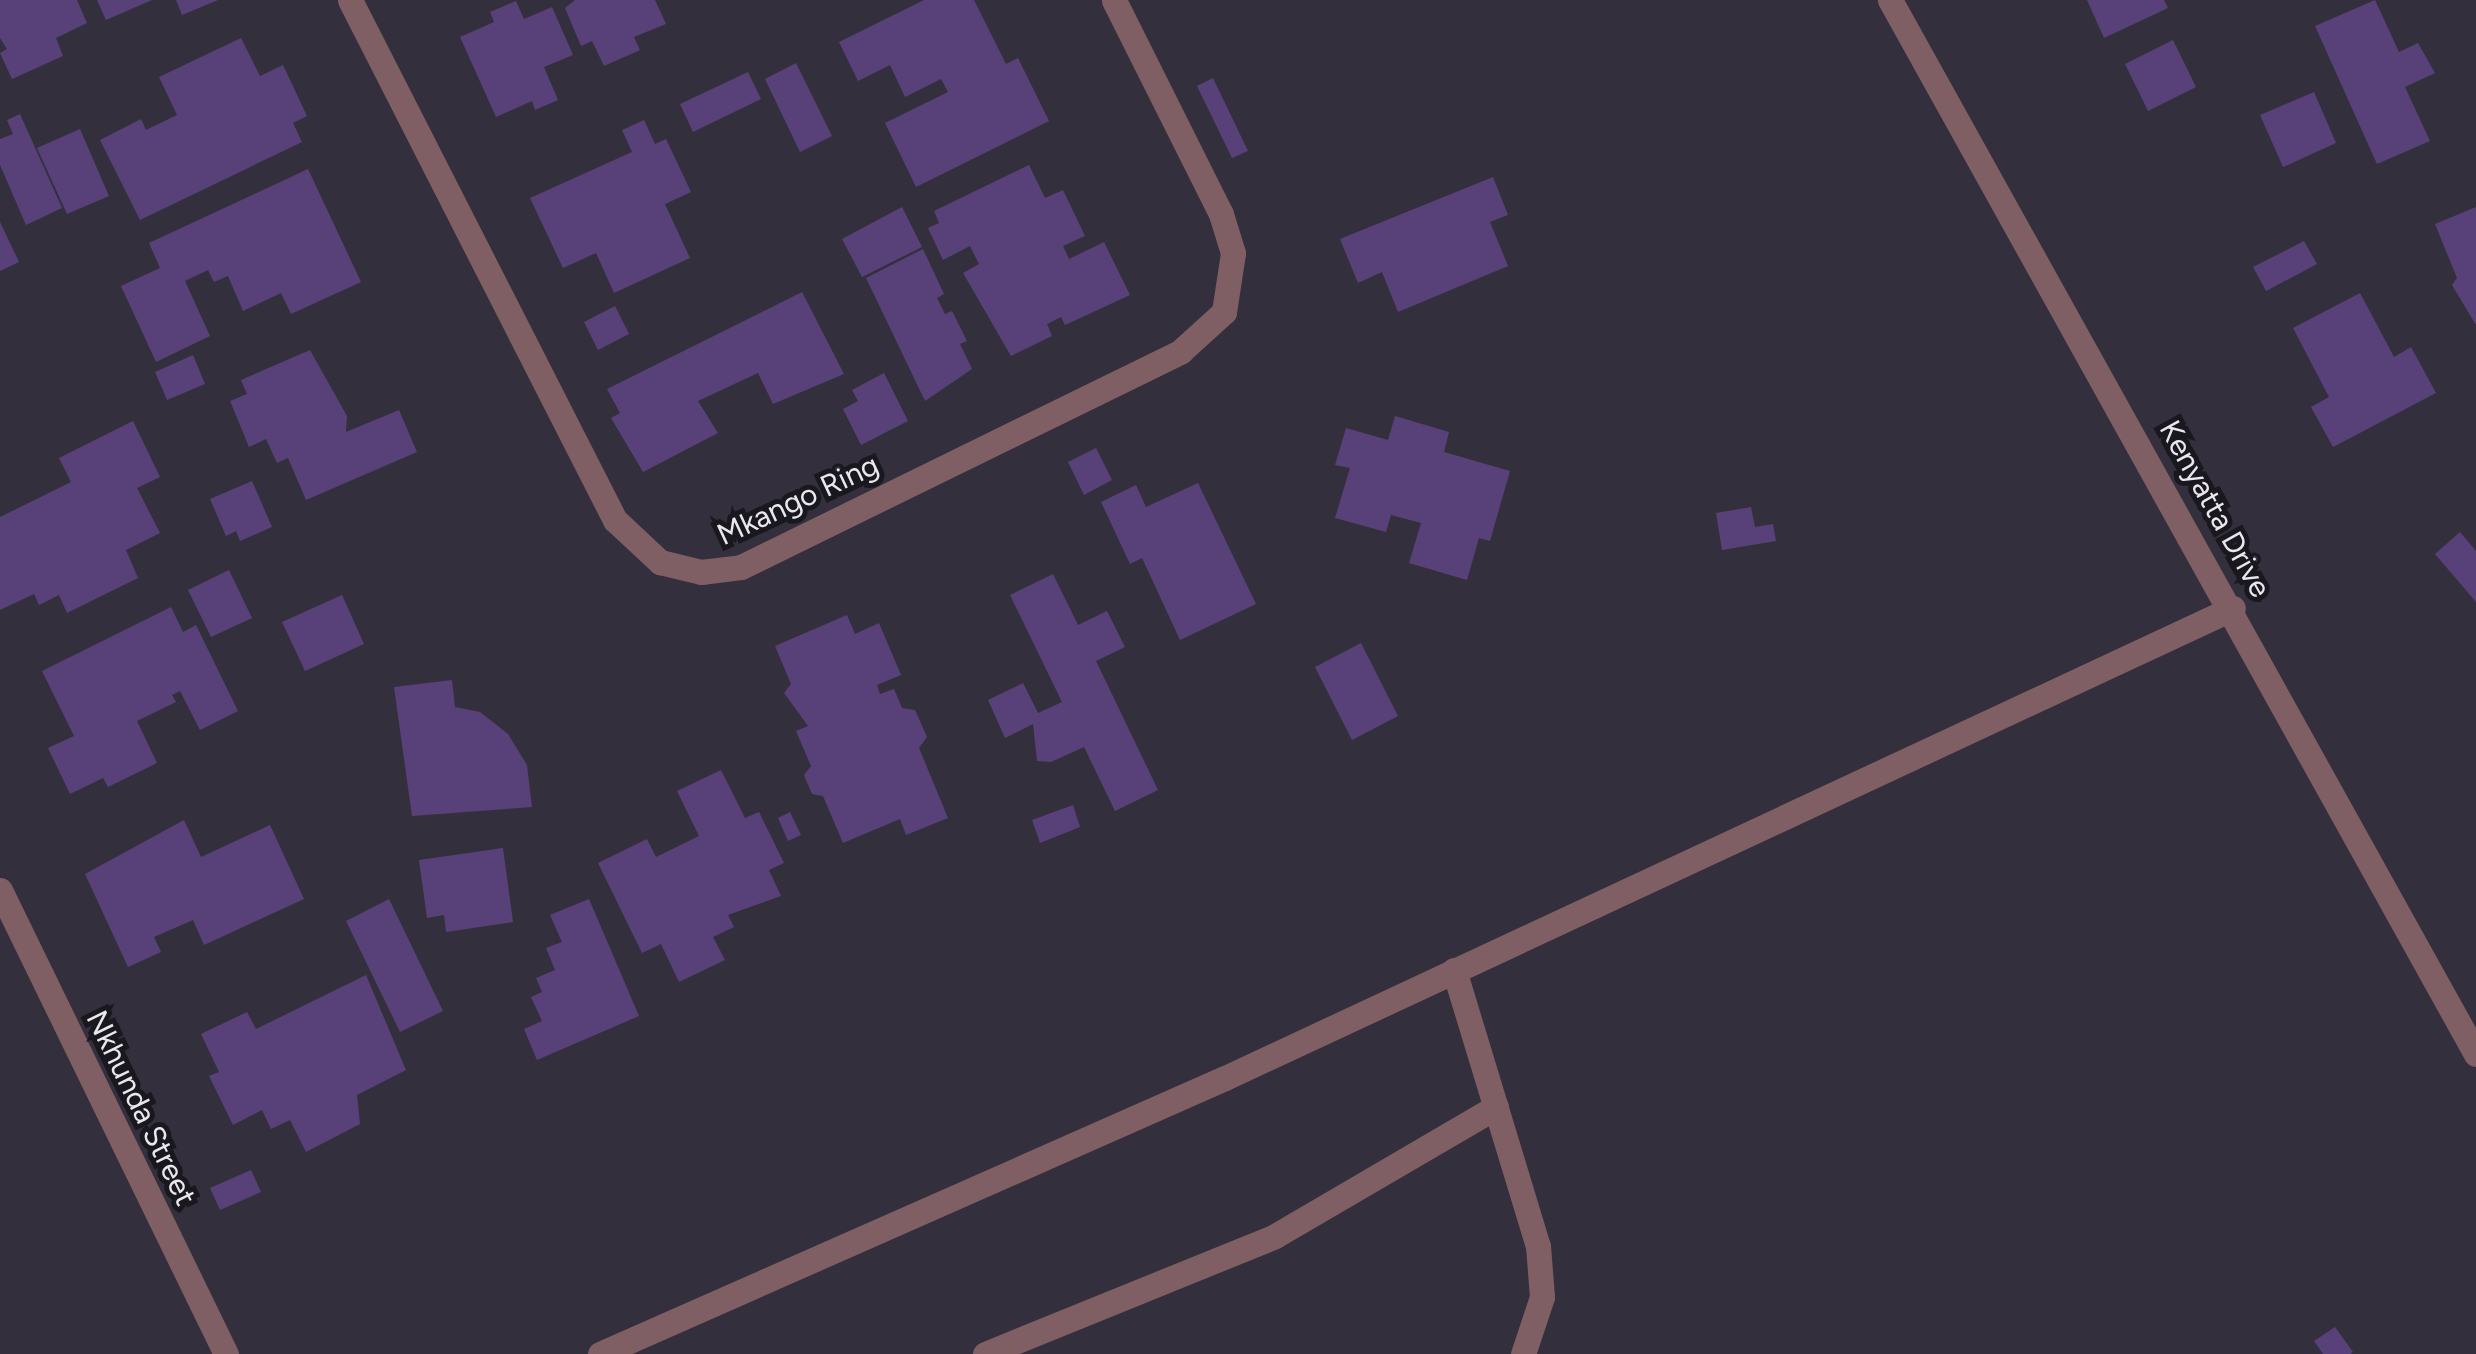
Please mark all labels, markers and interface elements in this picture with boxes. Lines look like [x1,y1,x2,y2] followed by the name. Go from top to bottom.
[2152,414,2278,604] street label: Kenyatta Drive
[711,447,885,553] street label: Mkango Ring
[78,1005,204,1211] street label: Nkhunda Street

